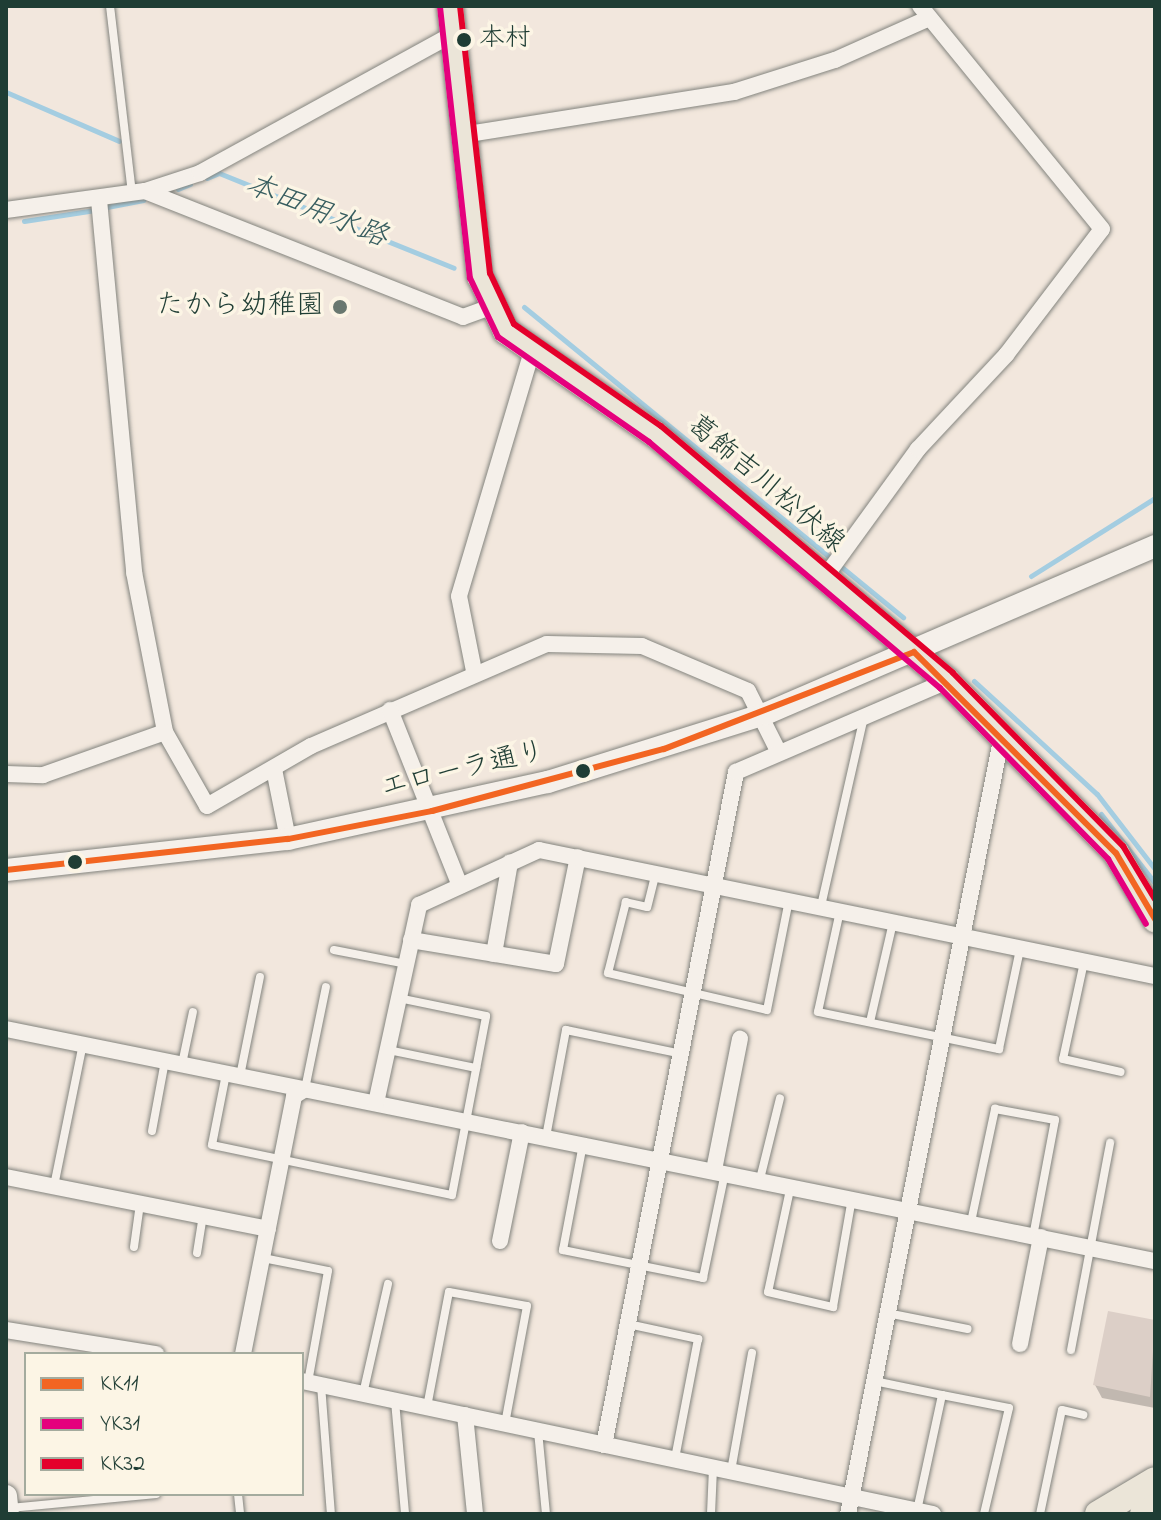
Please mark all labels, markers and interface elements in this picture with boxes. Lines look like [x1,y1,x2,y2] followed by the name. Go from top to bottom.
[479,24,531,56] place label: 本村
[456,32,472,48] marker: 本村
[240,167,392,257] water label: 本田用水路
[156,290,324,324] place label: たから幼稚園
[331,298,349,316] marker: たから幼稚園
[679,409,851,561] street label: 葛飾吉川松伏線
[377,736,549,806] street label: エローラ通り
[575,763,591,779] unlabelled marker
[67,854,83,870] unlabelled marker
[24,1352,304,1496] legend
[100,1367,139,1402] text: KK11
[100,1407,140,1442] text: YK31
[100,1447,145,1482] text: KK32

